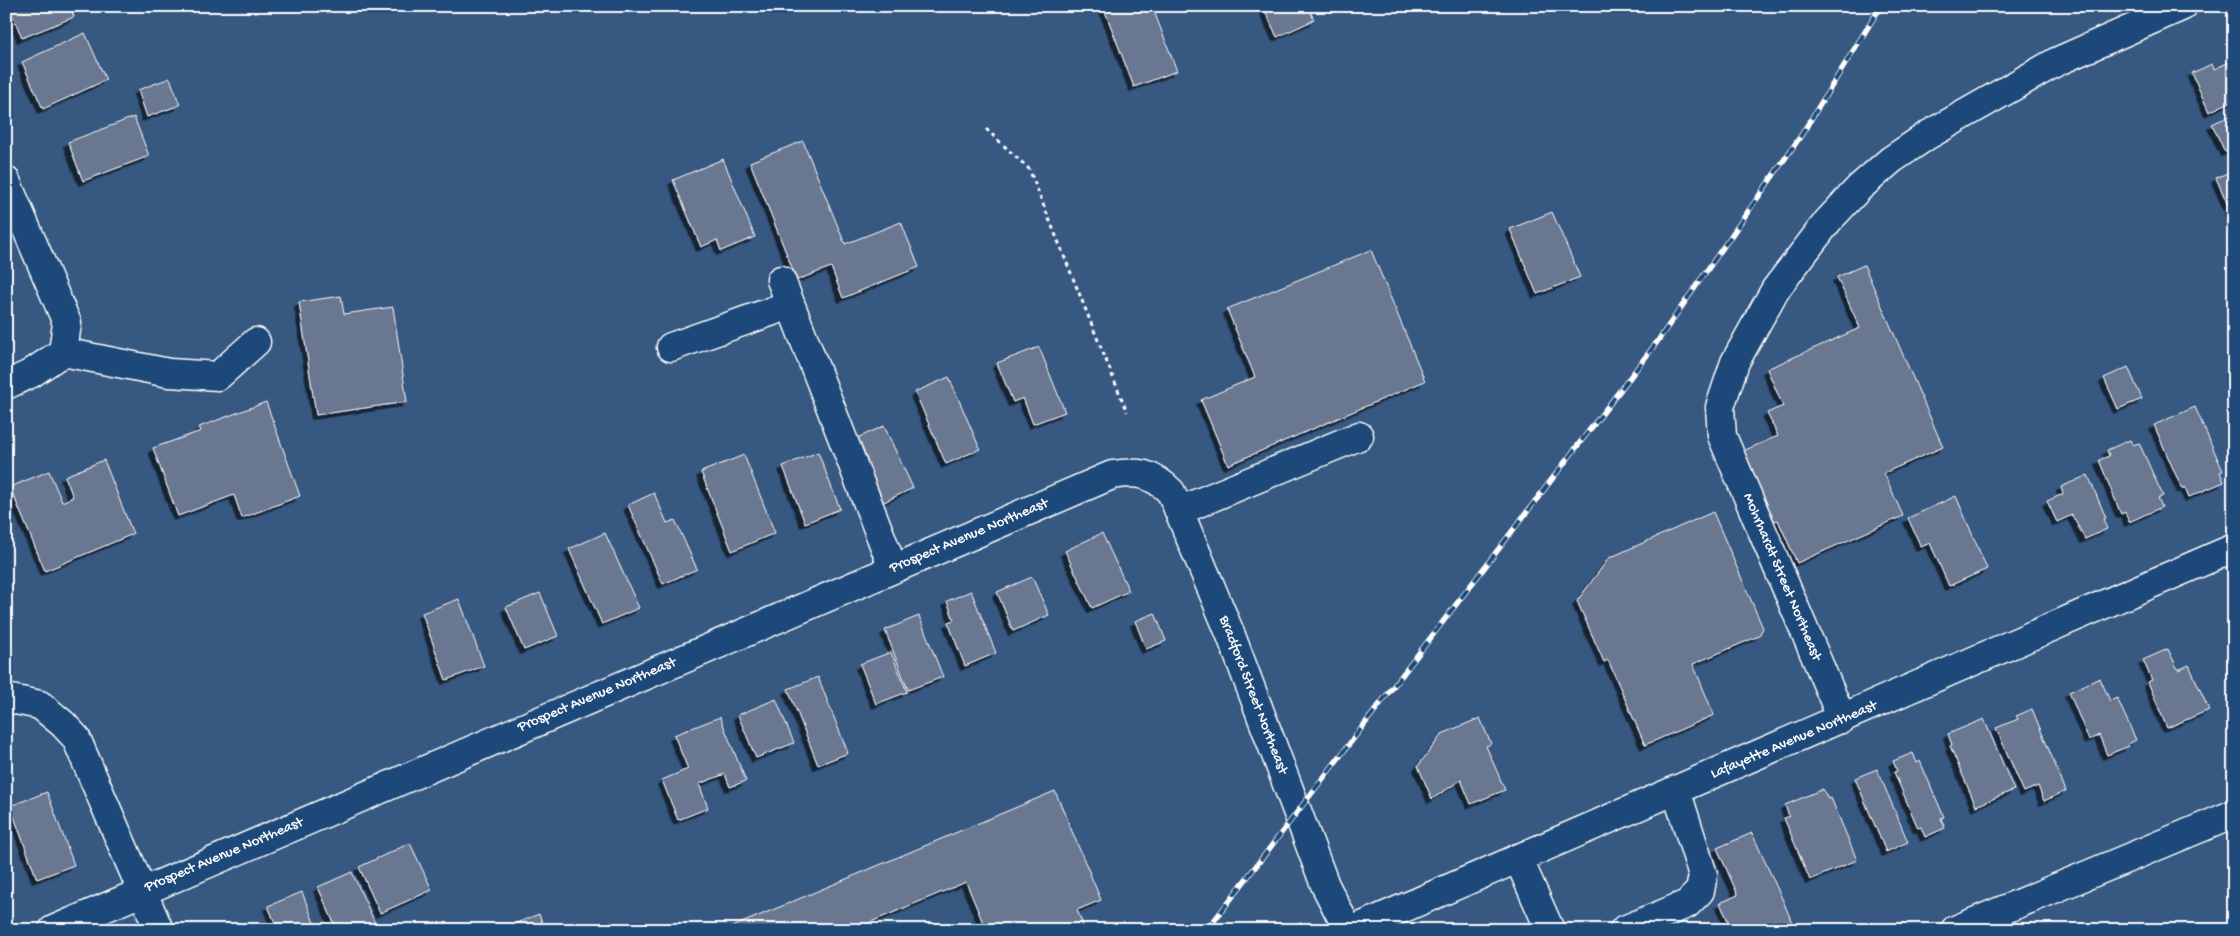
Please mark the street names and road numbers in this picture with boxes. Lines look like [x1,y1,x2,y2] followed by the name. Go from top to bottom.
[1739,491,1826,665] street label: Mohrhardt Street Northeast
[886,494,1053,578] street label: Prospect Avenue Northeast
[1214,612,1292,779] street label: Bradford Street Northeast
[514,653,681,737] street label: Prospect Avenue Northeast
[1708,696,1882,783] street label: Lafayette Avenue Northeast
[141,813,308,897] street label: Prospect Avenue Northeast

